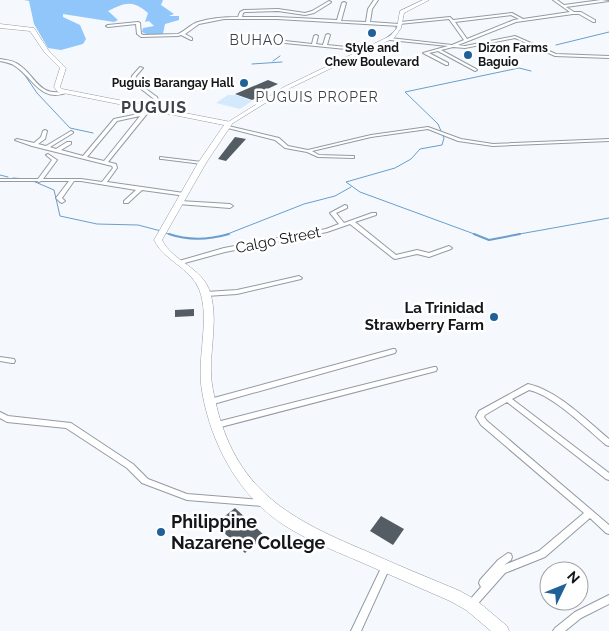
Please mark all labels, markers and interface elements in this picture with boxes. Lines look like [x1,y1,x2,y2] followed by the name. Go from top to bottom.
[366,27,378,39] marker: Style and Chew Boulevard
[230,32,284,48] district label: BUHAO
[325,41,419,69] place label: Style and Chew Boulevard
[478,41,548,69] place label: Dizon Farms Baguio
[462,49,474,61] marker: Dizon Farms Baguio
[112,76,234,90] place label: Puguis Barangay Hall
[238,77,250,89] marker: Puguis Barangay Hall
[255,89,379,105] district label: PUGUIS PROPER
[121,98,187,117] district label: PUGUIS
[234,223,322,257] street label: Calgo Street
[365,299,484,334] place label: La Trinidad Strawberry Farm
[488,311,500,323] marker: La Trinidad Strawberry Farm
[171,511,326,553] place label: Philippine Nazarene College
[155,526,167,538] marker: Philippine Nazarene College
[539,561,589,611] north arrow
[564,568,583,586] text: N

